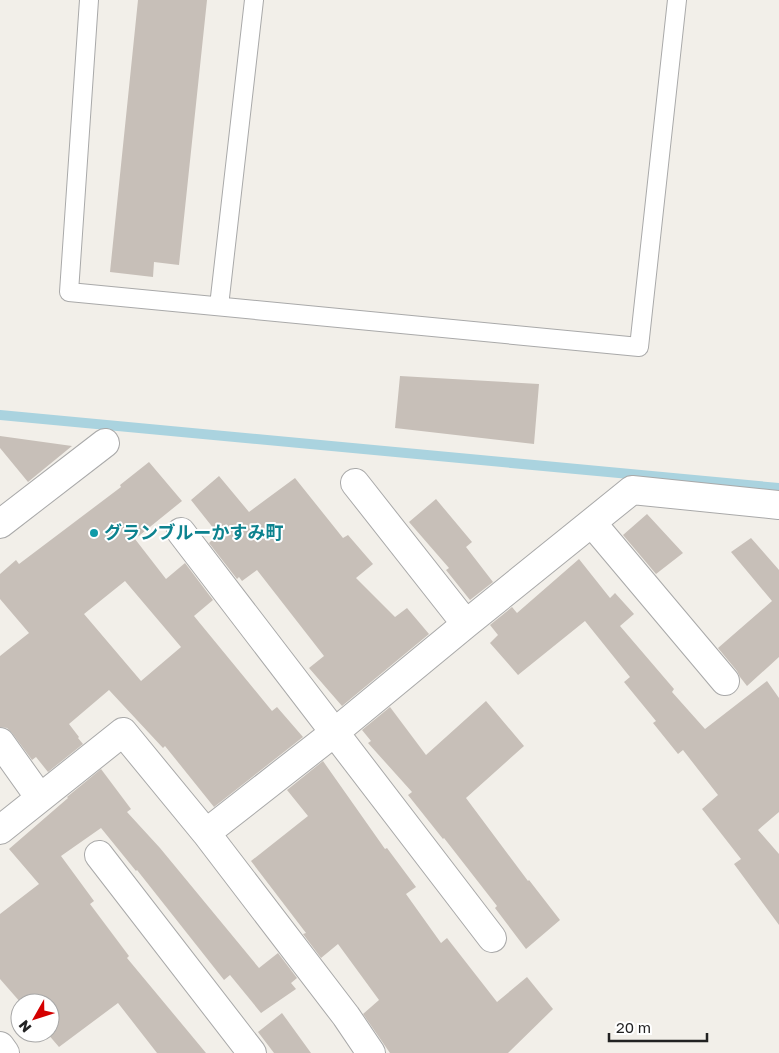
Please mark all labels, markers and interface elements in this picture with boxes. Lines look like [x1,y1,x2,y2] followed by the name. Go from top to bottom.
[104,521,283,543] place label: グランブルーかすみ町
[88,527,100,539] marker: グランブルーかすみ町
[10,993,60,1043] north arrow
[609,1010,706,1042] scale bar
[15,1017,34,1036] text: N
[616,1018,651,1036] text: 20 m

